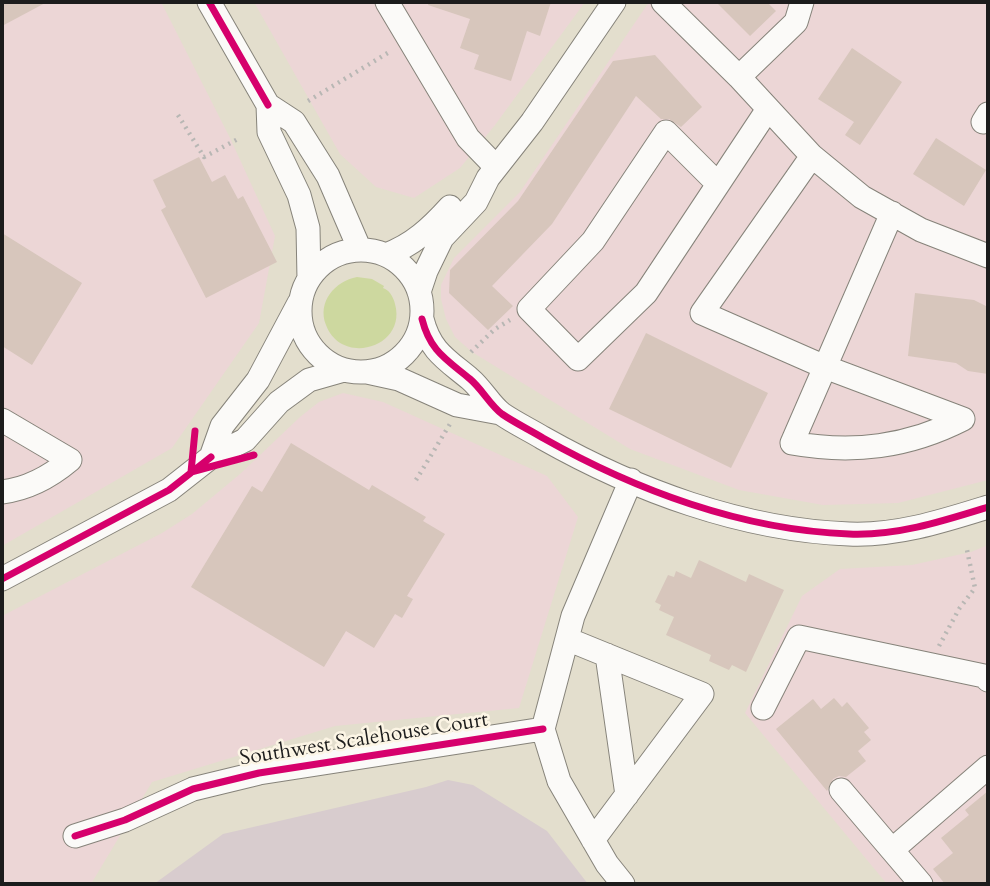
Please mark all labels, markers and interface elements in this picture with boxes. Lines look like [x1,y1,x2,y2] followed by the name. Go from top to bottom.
[238,708,490,772] street label: Southwest Scalehouse Court

